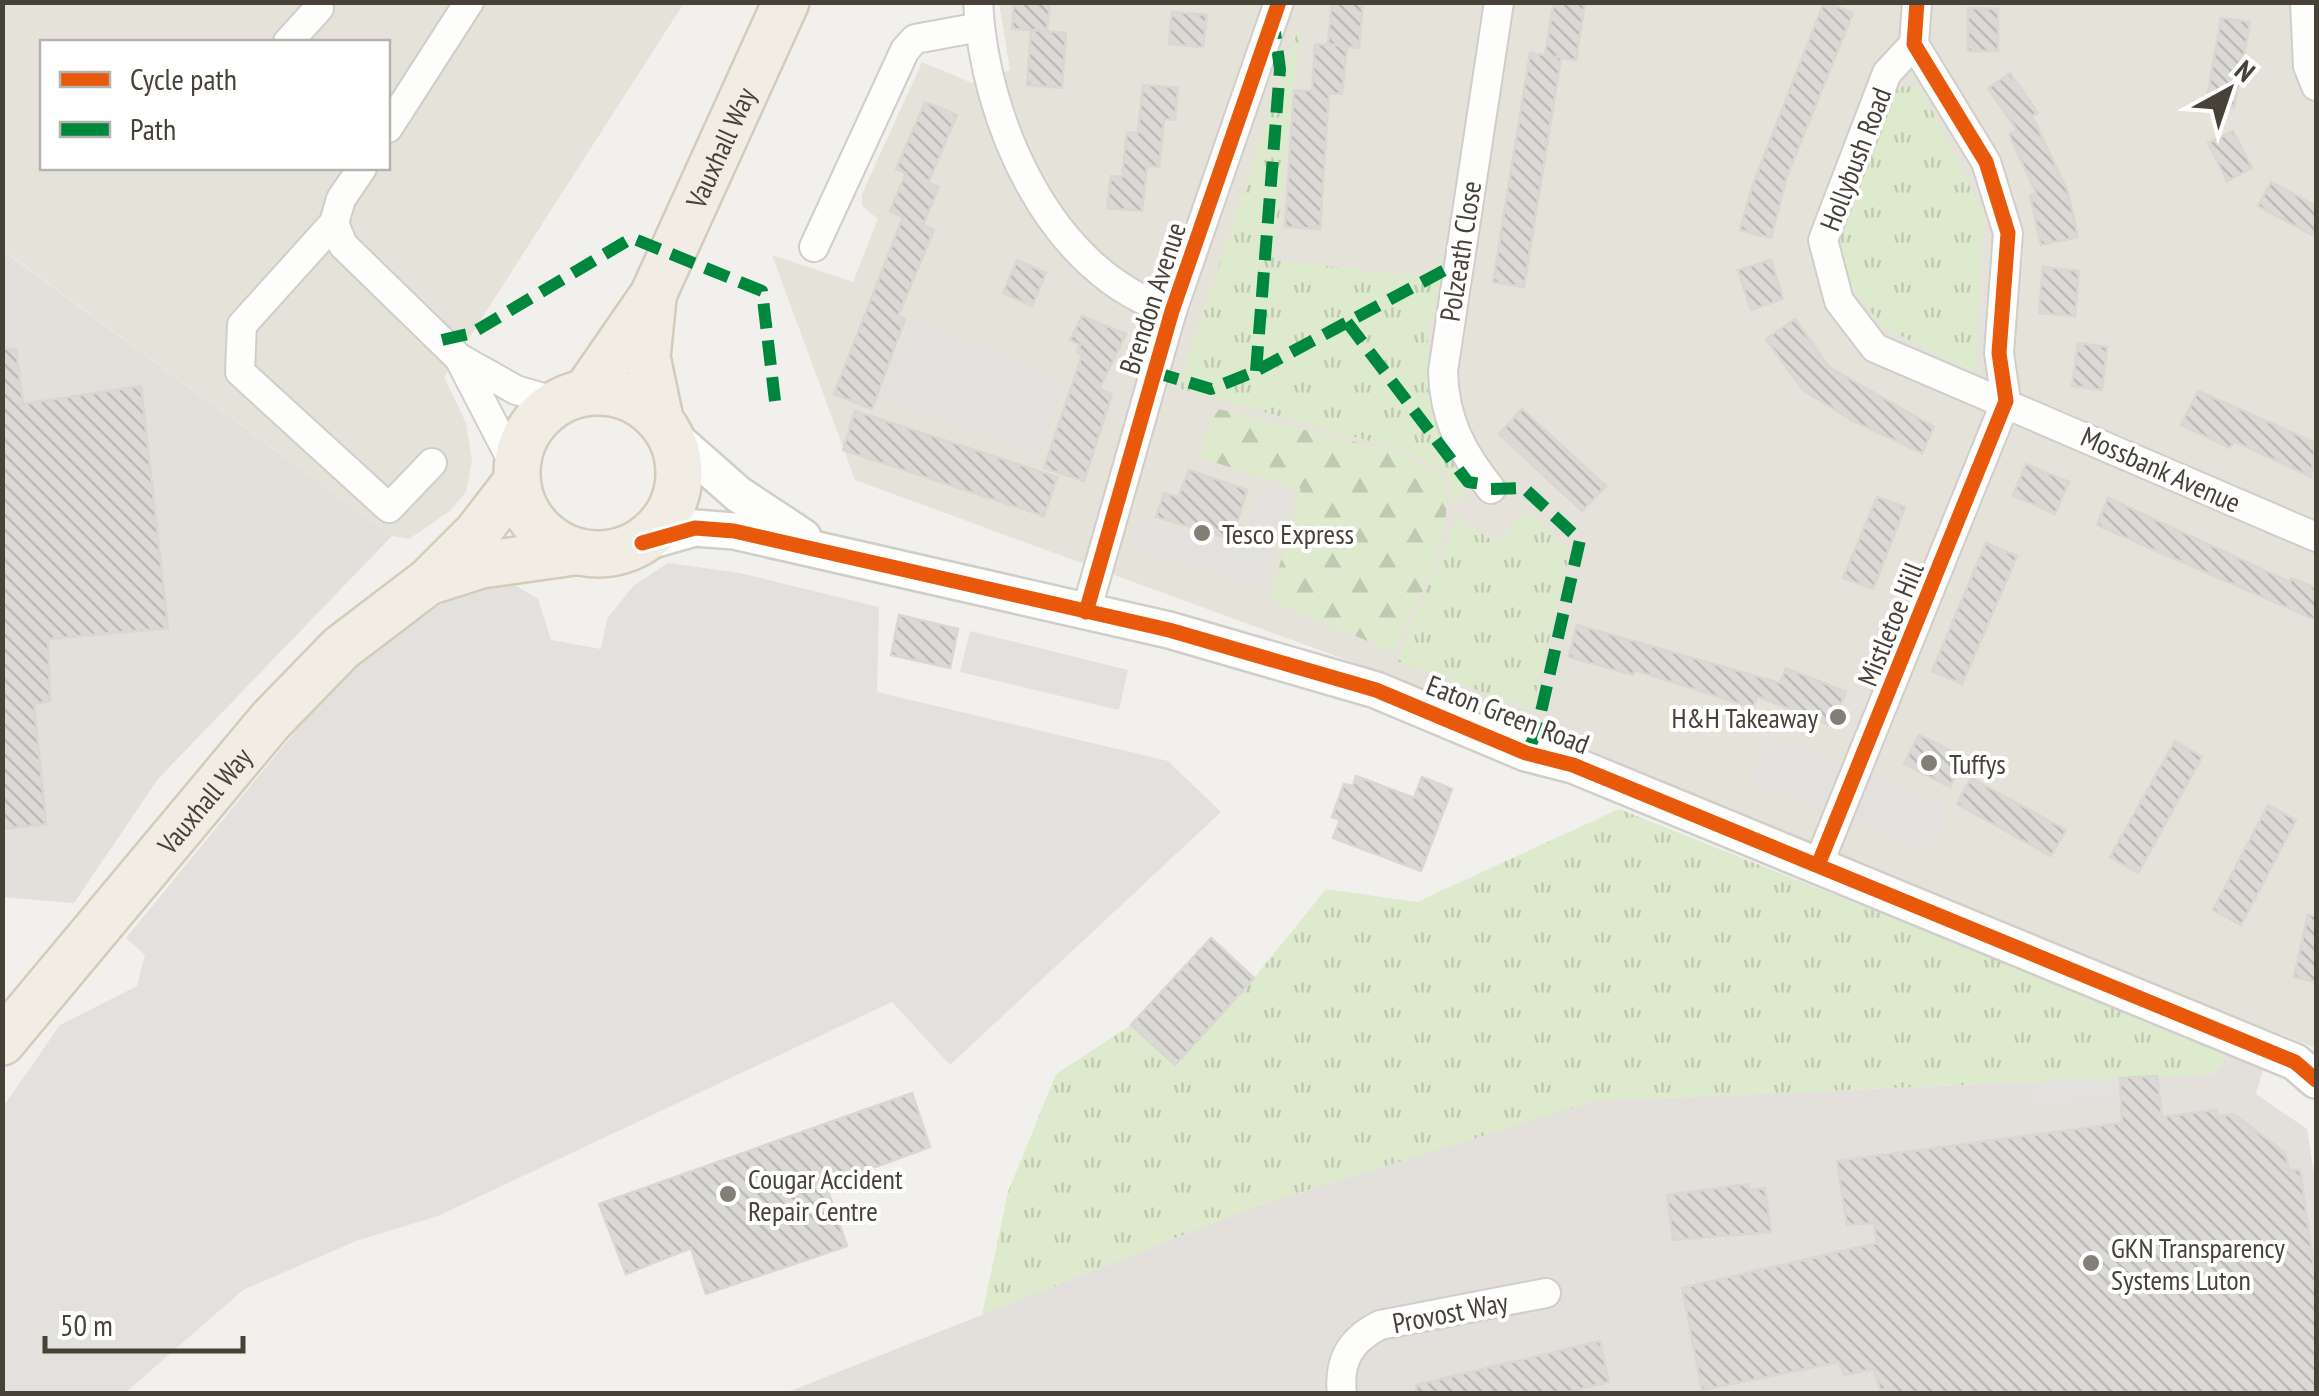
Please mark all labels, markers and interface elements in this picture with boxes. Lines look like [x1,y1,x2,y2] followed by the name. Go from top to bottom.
[40,40,390,170] legend
[2179,40,2279,140] north arrow
[2228,51,2263,89] text: N
[130,59,237,98] text: Cycle path
[676,81,764,214] street label: Vauxhall Way
[1811,82,1899,236] street label: Hollybush Road
[130,109,176,148] text: Path
[1431,178,1489,324] street label: Polzeath Close
[1110,218,1194,378] street label: Brendon Avenue
[2076,417,2246,521] street label: Mossbank Avenue
[1222,515,1354,552] place label: Tesco Express
[1191,522,1213,544] marker: Tesco Express
[1848,556,1932,691] street label: Mistletoe Hill
[1421,666,1595,762] street label: Eaton Green Road
[1671,699,1818,736] place label: H&H Takeaway
[1827,706,1849,728] marker: H&H Takeaway
[148,739,260,862] street label: Vauxhall Way
[1949,745,2006,782] place label: Tuffys
[1918,752,1940,774] marker: Tuffys
[748,1160,903,1229] place label: Cougar Accident Repair Centre
[717,1183,739,1205] marker: Cougar Accident Repair Centre
[2111,1229,2285,1298] place label: GKN Transparency Systems Luton
[2080,1252,2102,1274] marker: GKN Transparency Systems Luton
[1389,1283,1511,1341] street label: Provost Way
[45,1291,242,1353] scale bar
[60,1305,113,1344] text: 50 m

